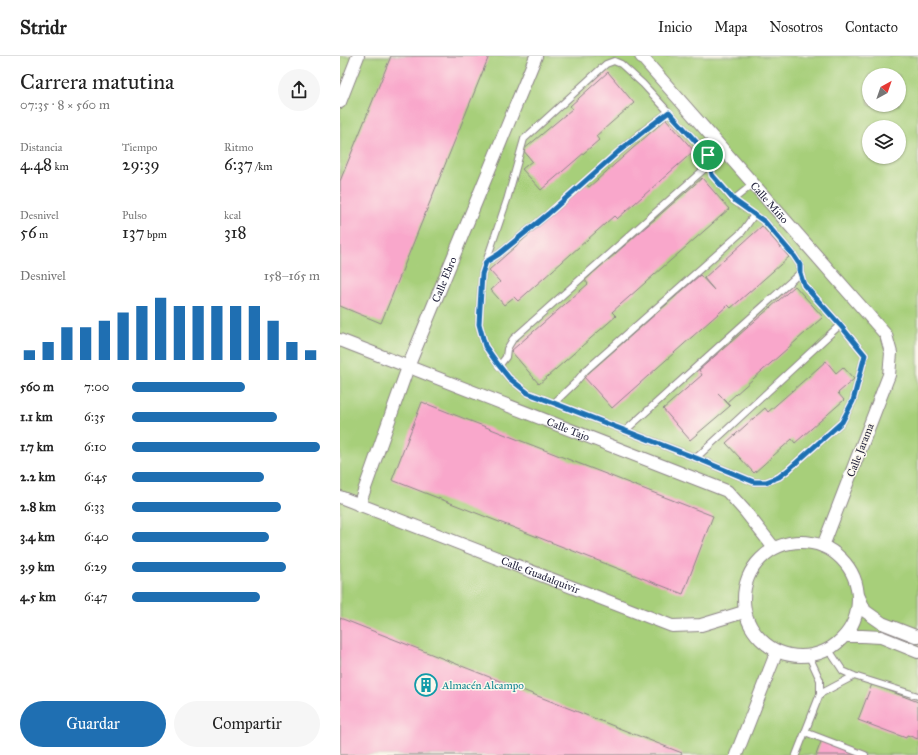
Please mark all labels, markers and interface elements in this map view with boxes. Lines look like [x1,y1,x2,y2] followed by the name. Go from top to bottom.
[20,16,67,39] text: Stridr
[658,19,692,36] text: Inicio
[714,19,747,36] text: Mapa
[769,19,823,36] text: Nosotros
[845,19,898,36] text: Contacto
[20,68,174,95] text: Carrera matutina
[862,68,906,112] north arrow
[862,68,906,164] map controls
[278,69,320,111] button: share
[20,97,110,113] text: 07:35 · 8 × 560 m
[862,120,906,164] button: layers
[691,138,725,172] pin
[20,141,63,154] text: Distancia
[122,141,157,154] text: Tiempo
[224,141,253,154] text: Ritmo
[697,144,719,166] icon: arrive
[20,154,52,175] text: 4.48
[122,154,160,175] text: 29:39
[224,154,253,175] text: 6:37
[52,160,69,173] text: km
[253,160,273,173] text: /km
[748,179,791,227] street label: Calle Miño
[20,209,59,222] text: Desnivel
[122,209,147,222] text: Pulso
[224,209,241,222] text: kcal
[20,222,37,243] text: 56
[122,222,145,243] text: 137
[224,222,247,243] text: 318
[37,228,48,241] text: m
[145,228,167,241] text: bpm
[429,255,460,304] street label: Calle Ebro
[20,268,66,284] text: Desnivel
[264,268,320,284] text: 158–165 m
[20,379,54,395] text: 560 m
[84,379,109,395] text: 7:00
[20,409,53,425] text: 1.1 km
[84,409,105,425] text: 6:35
[545,415,592,444] street label: Calle Tajo
[844,421,878,479] street label: Calle Jarama
[20,439,54,455] text: 1.7 km
[84,439,107,455] text: 6:10
[20,469,56,485] text: 2.2 km
[84,469,107,485] text: 6:45
[20,499,56,515] text: 2.8 km
[84,499,104,515] text: 6:33
[20,529,55,545] text: 3.4 km
[84,529,109,545] text: 6:40
[499,554,582,597] street label: Calle Guadalquivir
[20,559,55,575] text: 3.9 km
[84,559,107,575] text: 6:29
[20,589,56,605] text: 4.5 km
[84,589,108,605] text: 6:47
[413,672,439,698] building icon: Almacén Alcampo
[441,679,524,692] place label: Almacén Alcampo
[20,701,166,747] button: Guardar
[174,701,320,747] button: Compartir

